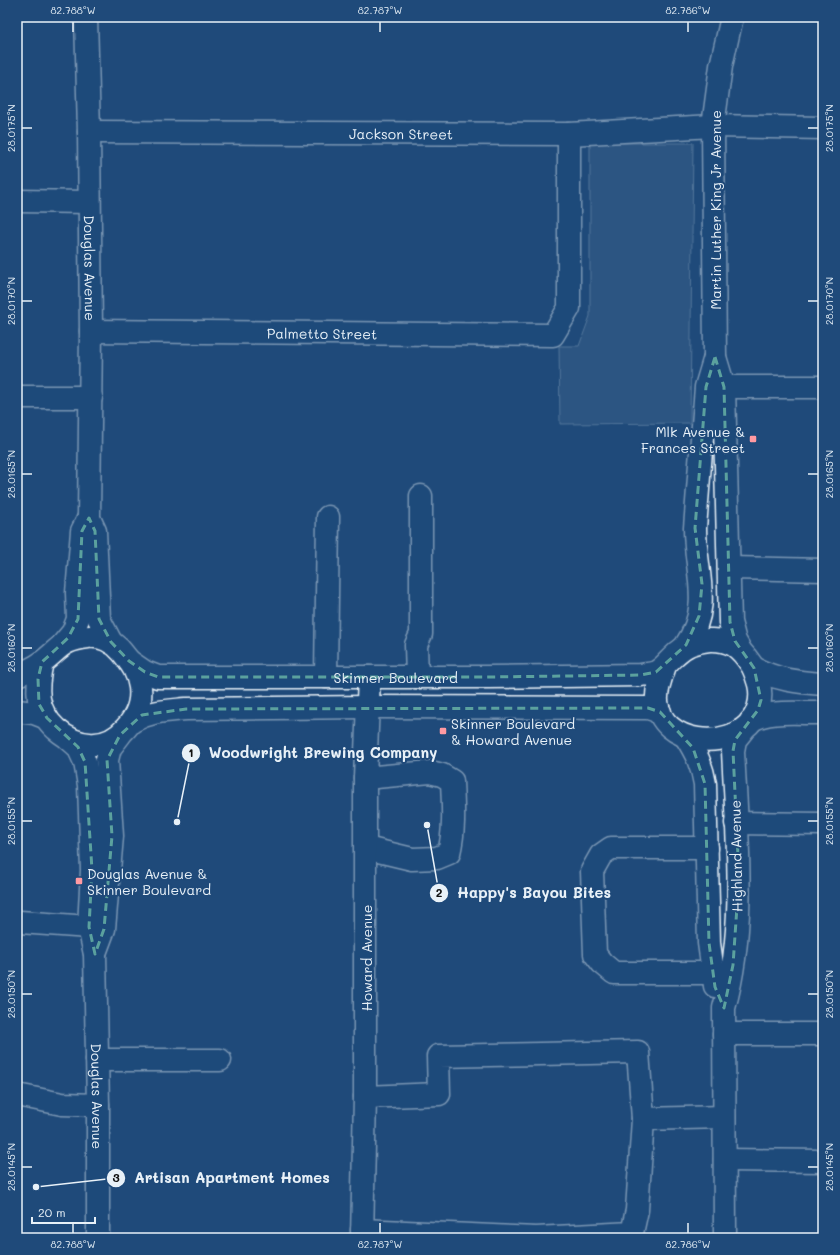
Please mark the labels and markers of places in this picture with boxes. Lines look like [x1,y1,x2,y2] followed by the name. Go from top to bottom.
[641,422,745,457] place label: Mlk Avenue & Frances Street
[748,434,758,444] marker: Mlk Avenue & Frances Street
[451,714,575,749] place label: Skinner Boulevard & Howard Avenue
[438,726,448,736] marker: Skinner Boulevard & Howard Avenue
[181,740,445,767] callout: Woodwright Brewing Company
[87,864,211,899] place label: Douglas Avenue & Skinner Boulevard
[74,876,84,886] marker: Douglas Avenue & Skinner Boulevard
[429,879,620,906] callout: Happy's Bayou Bites
[106,1164,338,1191] callout: Artisan Apartment Homes

